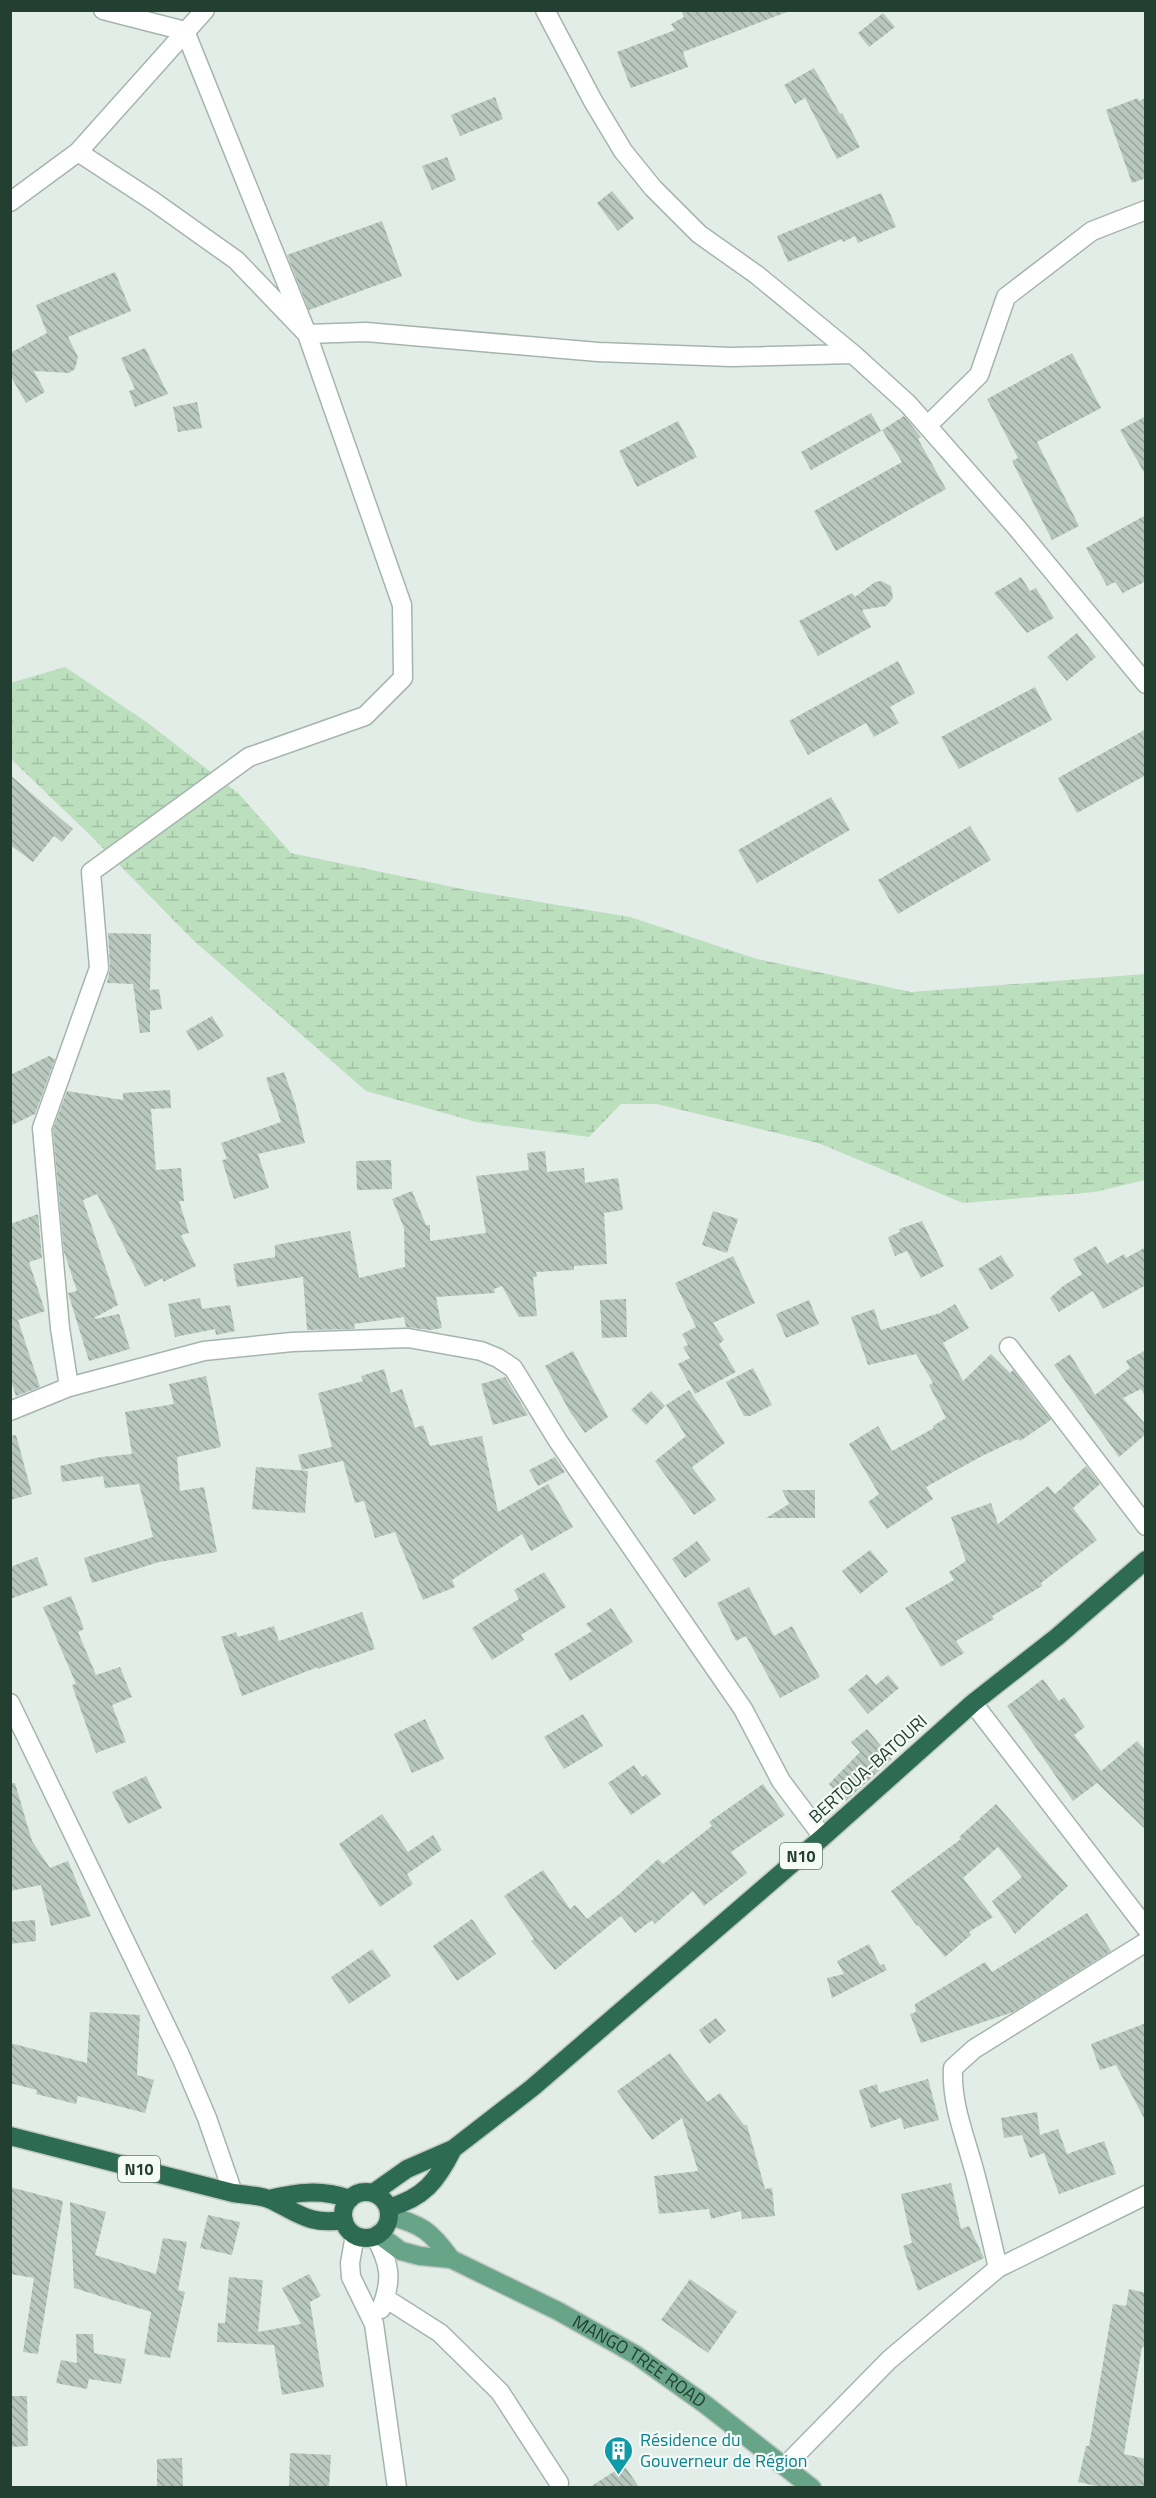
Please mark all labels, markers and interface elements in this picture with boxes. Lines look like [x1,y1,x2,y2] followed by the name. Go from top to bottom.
[802,1708,933,1829] street label: BERTOUA-BATOURI
[780,1843,822,1869] road number: N10
[118,2156,160,2182] road number: N10
[568,2308,712,2414] street label: MANGO TREE ROAD
[640,2426,807,2474] place label: Résidence du Gouverneur de Région
[603,2434,635,2476] building icon: Résidence du Gouverneur de Région

